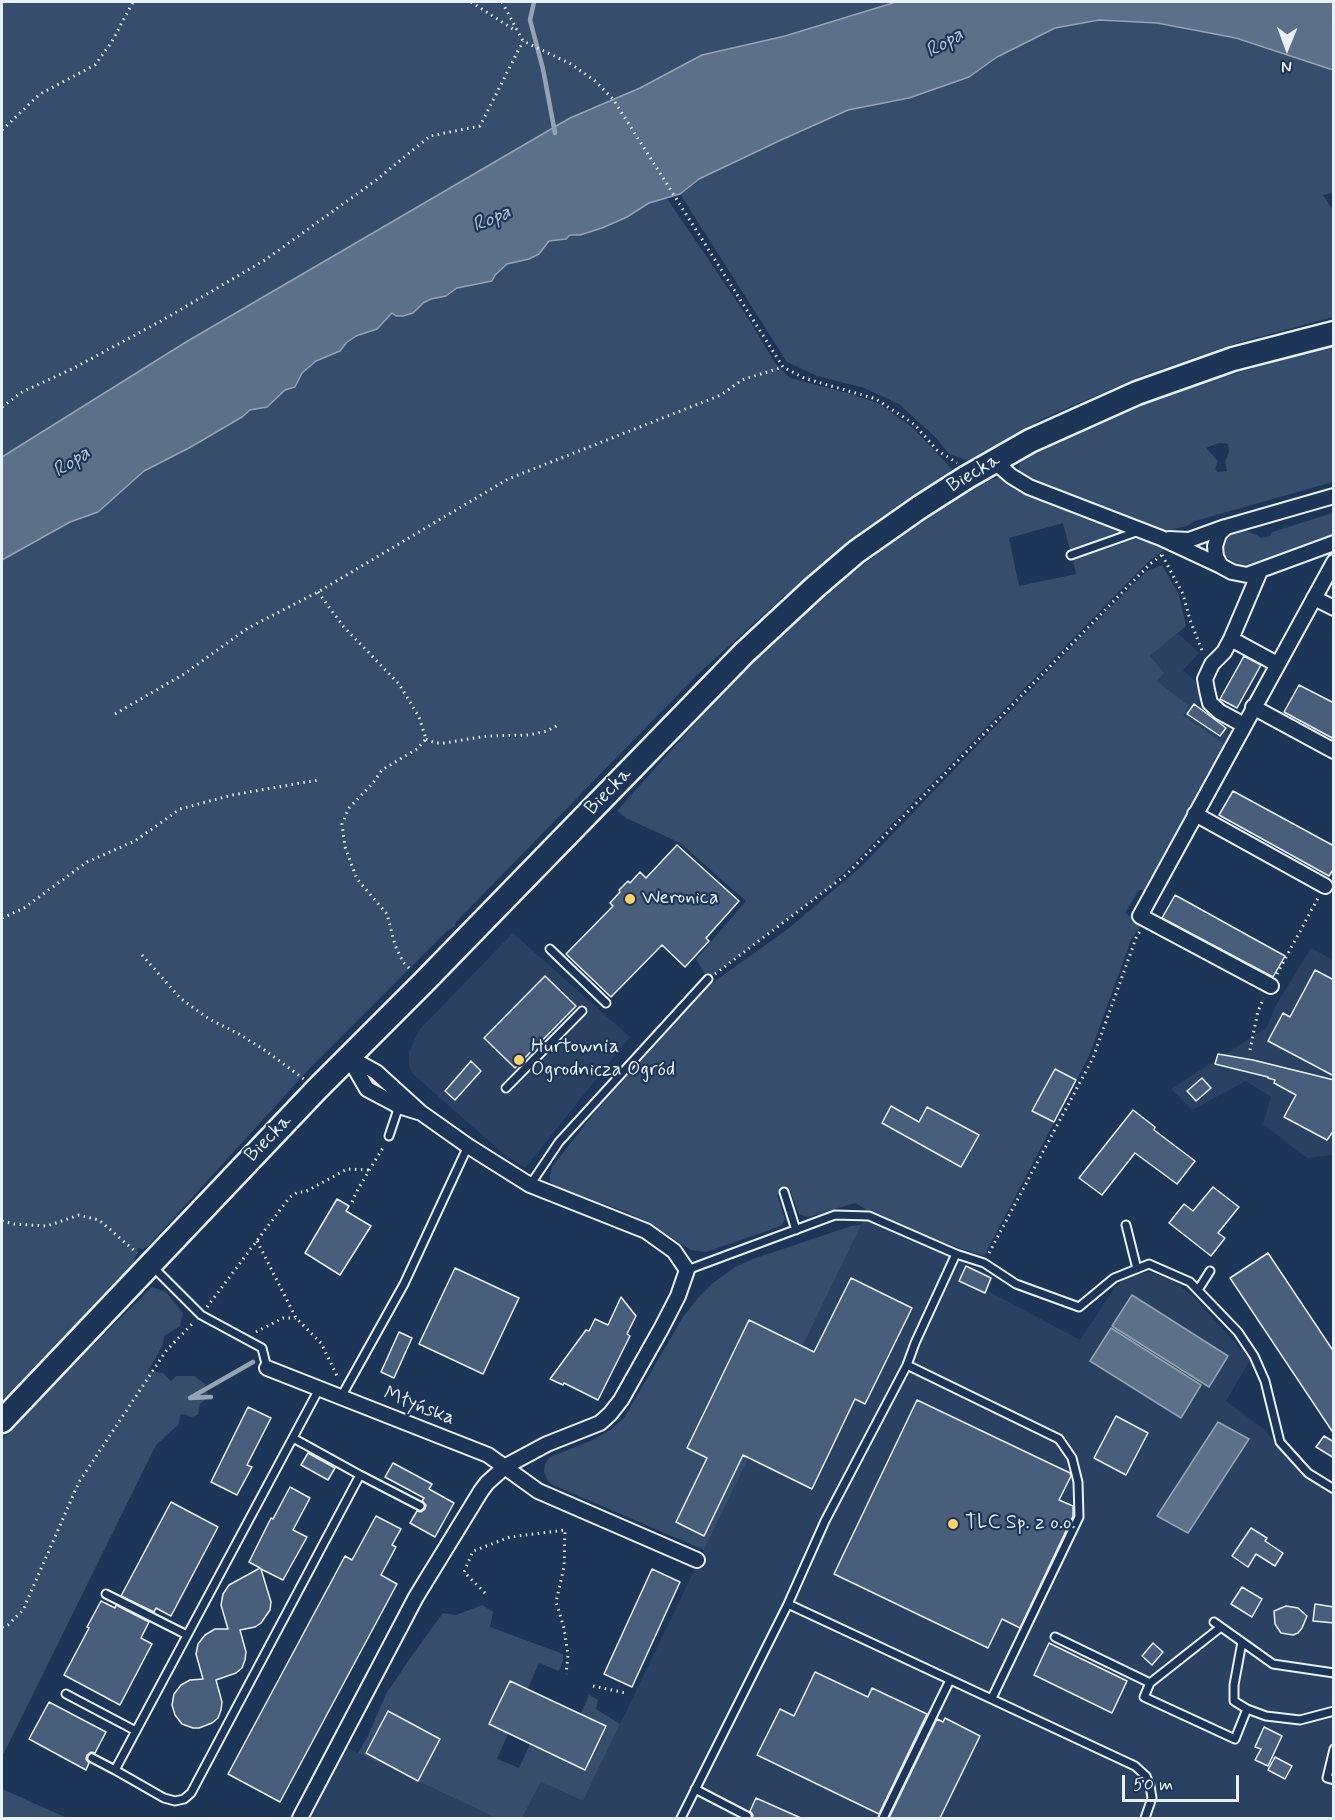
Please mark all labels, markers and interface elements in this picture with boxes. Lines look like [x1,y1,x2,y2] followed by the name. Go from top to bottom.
[1257,18,1317,78] north arrow
[921,23,969,65] water label: Ropa
[1281,56,1292,77] text: N
[469,201,515,239] water label: Ropa
[48,442,96,484] water label: Ropa
[943,449,1005,499] street label: Biecka
[580,763,638,821] street label: Biecka
[642,887,719,911] place label: Weronica
[623,892,637,906] marker: Weronica
[531,1036,675,1083] place label: Hurtownia Ogrodnicza Ogród
[512,1053,526,1067] marker: Hurtownia Ogrodnicza Ogród
[240,1110,298,1168] street label: Biecka
[380,1382,458,1432] street label: Młyńska
[965,1512,1076,1536] place label: TLC Sp. z o.o.
[946,1517,960,1531] marker: TLC Sp. z o.o.
[1125,1763,1242,1801] scale bar
[1133,1773,1173,1797] text: 50 m

